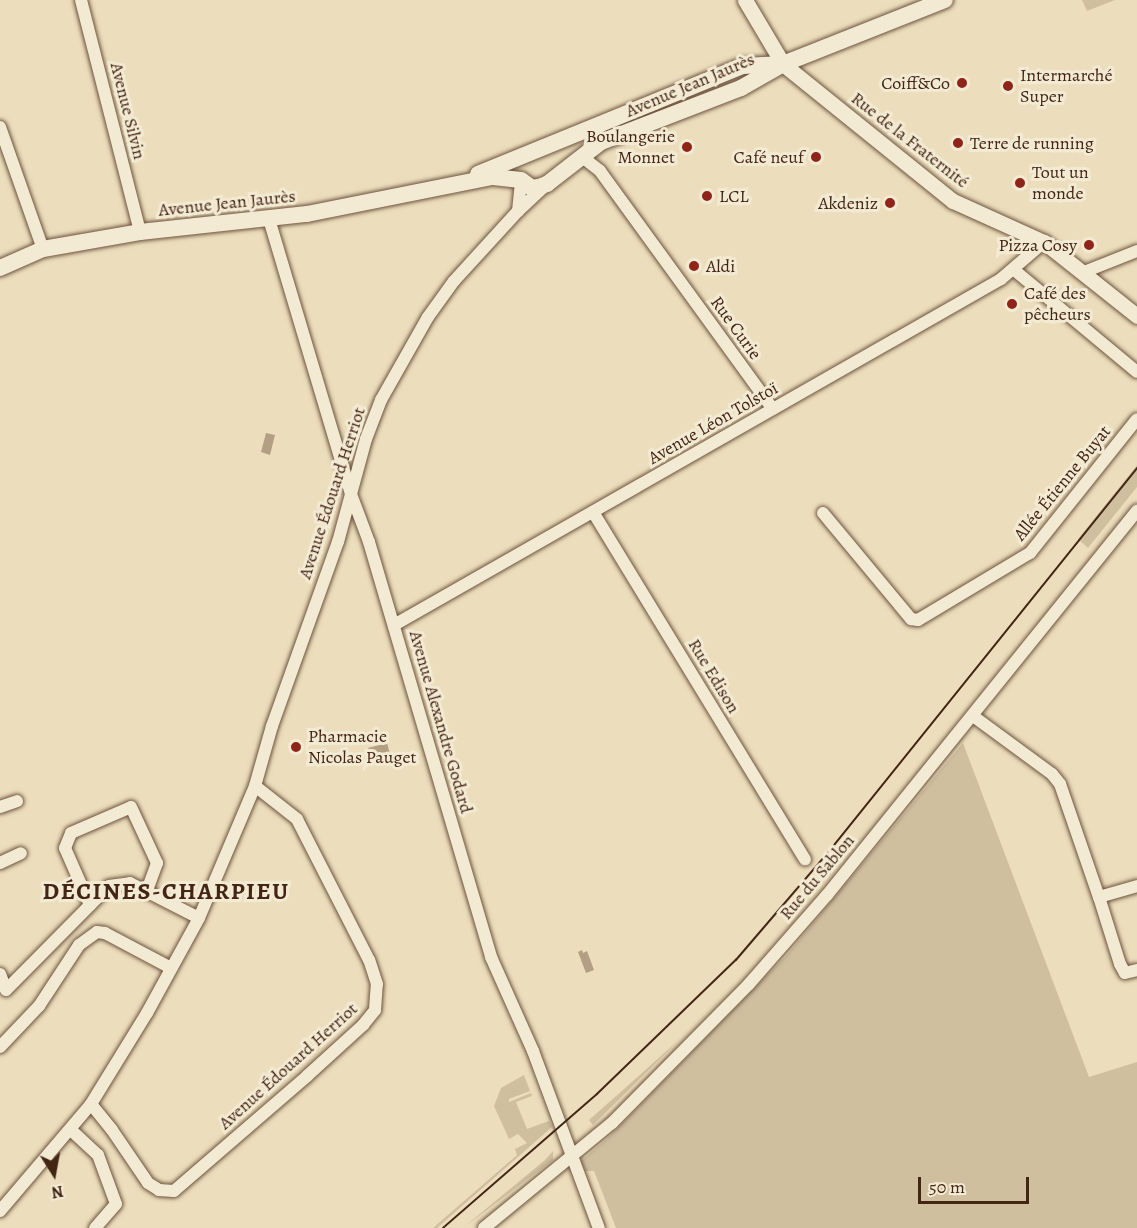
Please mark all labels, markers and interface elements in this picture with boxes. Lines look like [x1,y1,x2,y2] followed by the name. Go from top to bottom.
[622,48,758,122] street label: Avenue Jean Jaurès
[106,60,150,162] street label: Avenue Silvin
[1020,65,1112,107] place label: Intermarché Super
[881,72,950,94] place label: Coiff&Co
[955,76,969,90] marker: Coiff&Co
[1001,79,1015,93] marker: Intermarché Super
[847,87,973,193] street label: Rue de la Fraternité
[586,126,675,168] place label: Boulangerie Monnet
[970,132,1094,154] place label: Terre de running
[951,136,965,150] marker: Terre de running
[680,140,694,154] marker: Boulangerie Monnet
[733,146,804,168] place label: Café neuf
[809,150,823,164] marker: Café neuf
[1032,162,1089,204] place label: Tout un monde
[1013,176,1027,190] marker: Tout un monde
[157,185,297,221] street label: Avenue Jean Jaurès
[719,185,749,207] place label: LCL
[700,189,714,203] marker: LCL
[818,192,878,214] place label: Akdeniz
[883,196,897,210] marker: Akdeniz
[999,234,1077,256] place label: Pizza Cosy
[1082,238,1096,252] marker: Pizza Cosy
[706,255,735,277] place label: Aldi
[687,259,701,273] marker: Aldi
[1024,283,1091,326] place label: Café des pêcheurs
[706,292,766,364] street label: Rue Curie
[1005,297,1019,311] marker: Café des pêcheurs
[644,377,782,469] street label: Avenue Léon Tolstoï
[294,404,370,582] street label: Avenue Édouard Herriot
[1009,421,1115,545] street label: Allée Étienne Buyat
[405,628,477,816] street label: Avenue Alexandre Godard
[683,635,745,717] street label: Rue Edison
[308,726,416,768] place label: Pharmacie Nicolas Pauget
[289,740,303,754] marker: Pharmacie Nicolas Pauget
[775,830,859,924] street label: Rue du Sablon
[43,878,289,906] district label: DÉCINES-CHARPIEU
[214,998,362,1134] street label: Avenue Édouard Herriot
[24,1144,84,1204] north arrow
[921,1165,1032,1203] scale bar
[929,1175,965,1199] text: 50 m
[50,1180,65,1204] text: N

